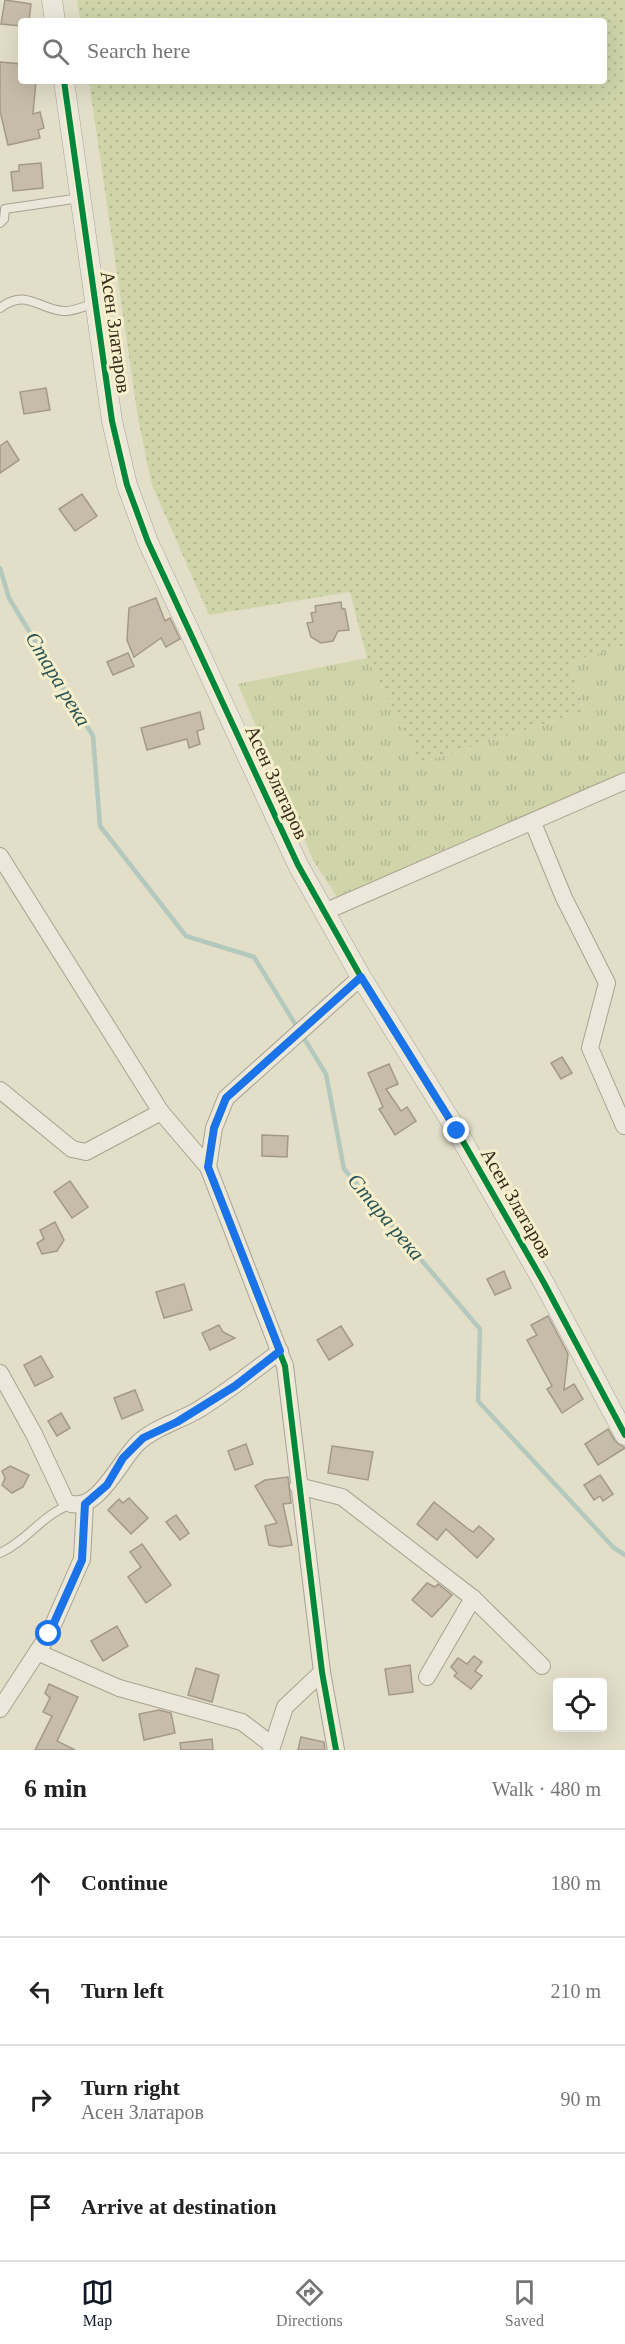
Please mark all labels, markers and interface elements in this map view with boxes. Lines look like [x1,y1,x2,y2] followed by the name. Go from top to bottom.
[18,18,607,84] search box
[39,35,72,68] icon: search
[87,38,190,63] text: Search here
[96,270,135,395] street label: Асен Златаров
[20,627,96,731] water label: Стара река
[240,722,313,843] street label: Асен Златаров
[443,1117,469,1143] route end
[476,1144,557,1262] street label: Асен Златаров
[343,1169,429,1265] water label: Стара река
[35,1620,61,1646] route start
[553,1678,607,1732] map controls
[553,1678,607,1732] button: locate
[24,1774,87,1803] text: 6 min
[492,1778,601,1800] text: Walk · 480 m
[24,1867,57,1900] icon: ahead
[81,1870,168,1895] text: Continue
[550,1872,601,1894] text: 180 m
[24,1975,57,2008] icon: left
[81,1978,164,2003] text: Turn left
[550,1980,601,2002] text: 210 m
[81,2075,180,2100] text: Turn right
[24,2083,57,2116] icon: right
[560,2088,601,2110] text: 90 m
[81,2101,204,2123] text: Асен Златаров
[24,2191,57,2224] icon: arrive
[81,2194,277,2219] text: Arrive at destination
[81,2276,114,2330] tab: Map
[276,2276,343,2330] tab: Directions
[505,2276,544,2330] tab: Saved

